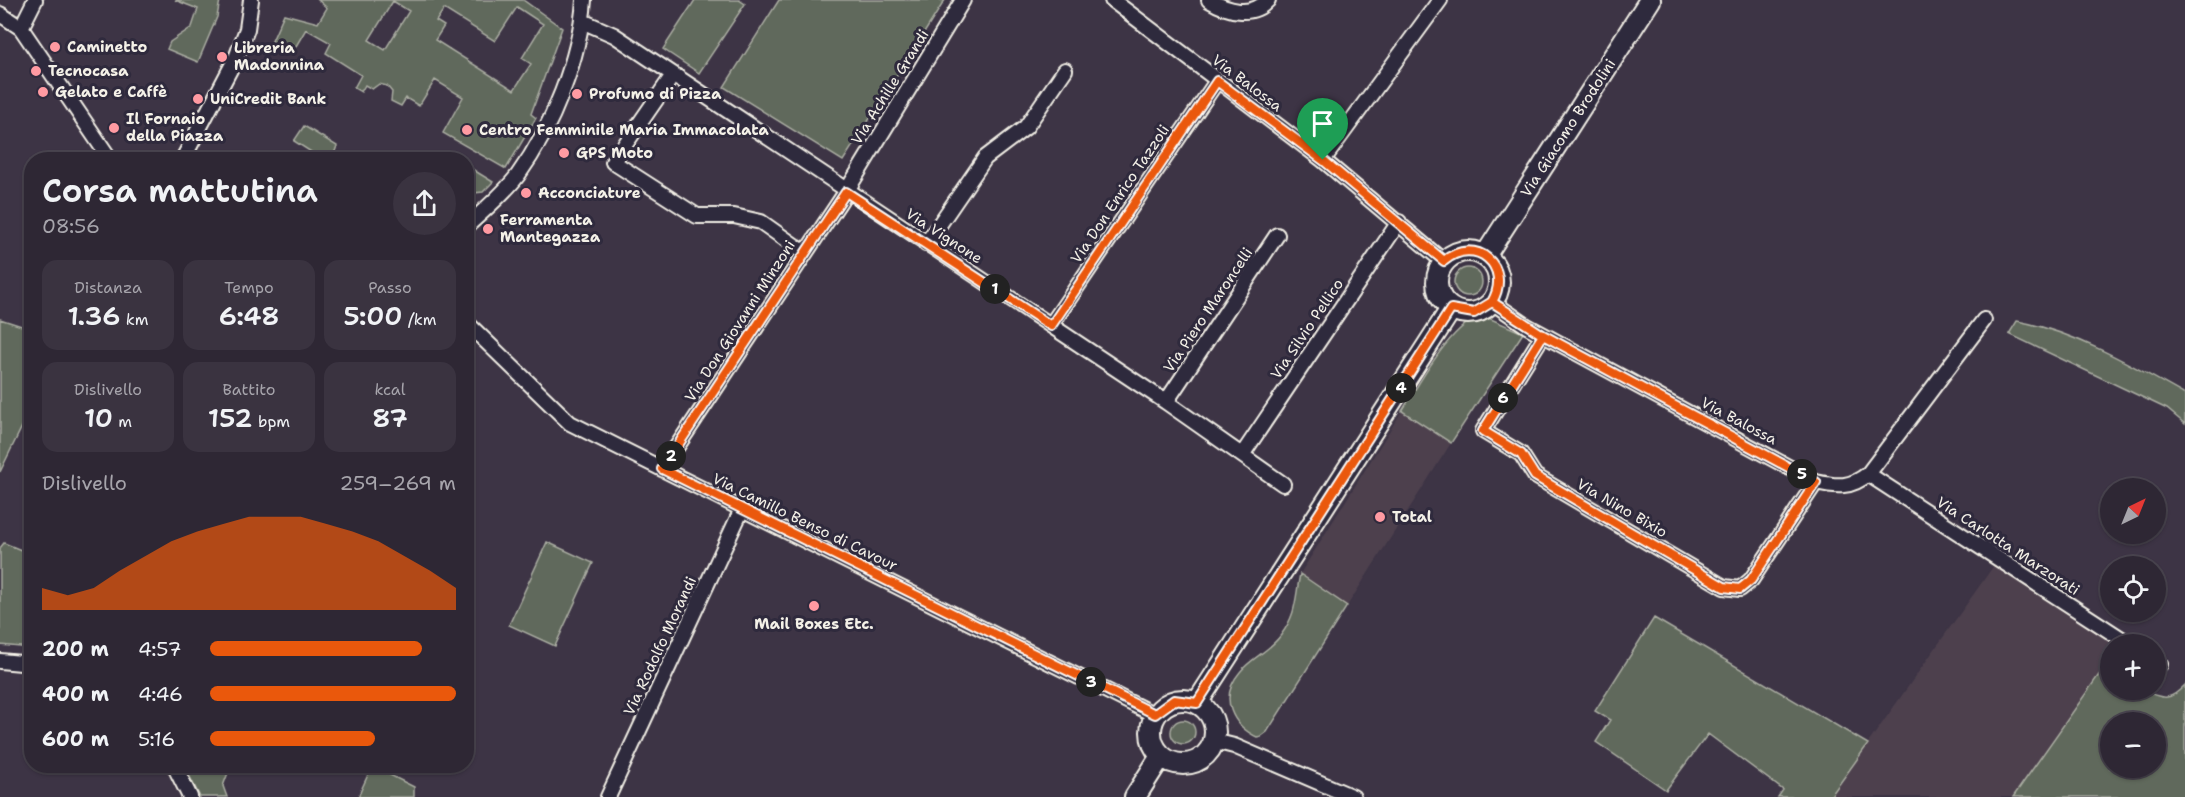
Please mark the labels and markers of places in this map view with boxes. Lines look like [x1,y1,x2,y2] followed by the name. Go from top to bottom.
[67,37,148,57] place label: Caminetto
[234,38,325,75] place label: Libreria Madonnina
[48,40,62,54] marker: Caminetto
[215,50,229,64] marker: Libreria Madonnina
[48,61,129,81] place label: Tecnocasa
[29,64,43,78] marker: Tecnocasa
[55,82,167,102] place label: Gelato e Caffè
[589,84,722,104] place label: Profumo di Pizza
[36,85,50,99] marker: Gelato e Caffè
[570,87,584,101] marker: Profumo di Pizza
[210,89,327,109] place label: UniCredit Bank
[191,92,205,106] marker: UniCredit Bank
[1297,98,1348,160] pin
[126,109,224,146] place label: Il Fornaio della Piazza
[479,120,769,140] place label: Centro Femminile Maria Immacolata
[107,121,121,135] marker: Il Fornaio della Piazza
[460,123,474,137] marker: Centro Femminile Maria Immacolata
[576,143,653,163] place label: GPS Moto
[557,146,571,160] marker: GPS Moto
[538,183,641,203] place label: Acconciature
[519,186,533,200] marker: Acconciature
[500,210,601,247] place label: Ferramenta Mantegazza
[481,222,495,236] marker: Ferramenta Mantegazza
[980,274,1010,304] pin: 1
[1386,373,1416,403] pin: 4
[1488,383,1518,413] pin: 6
[656,441,686,471] pin: 2
[1787,459,1817,489] pin: 5
[1392,507,1432,527] place label: Total
[1373,510,1387,524] marker: Total
[807,599,821,613] marker: Mail Boxes Etc.
[754,614,874,634] place label: Mail Boxes Etc.
[1076,667,1106,697] pin: 3

